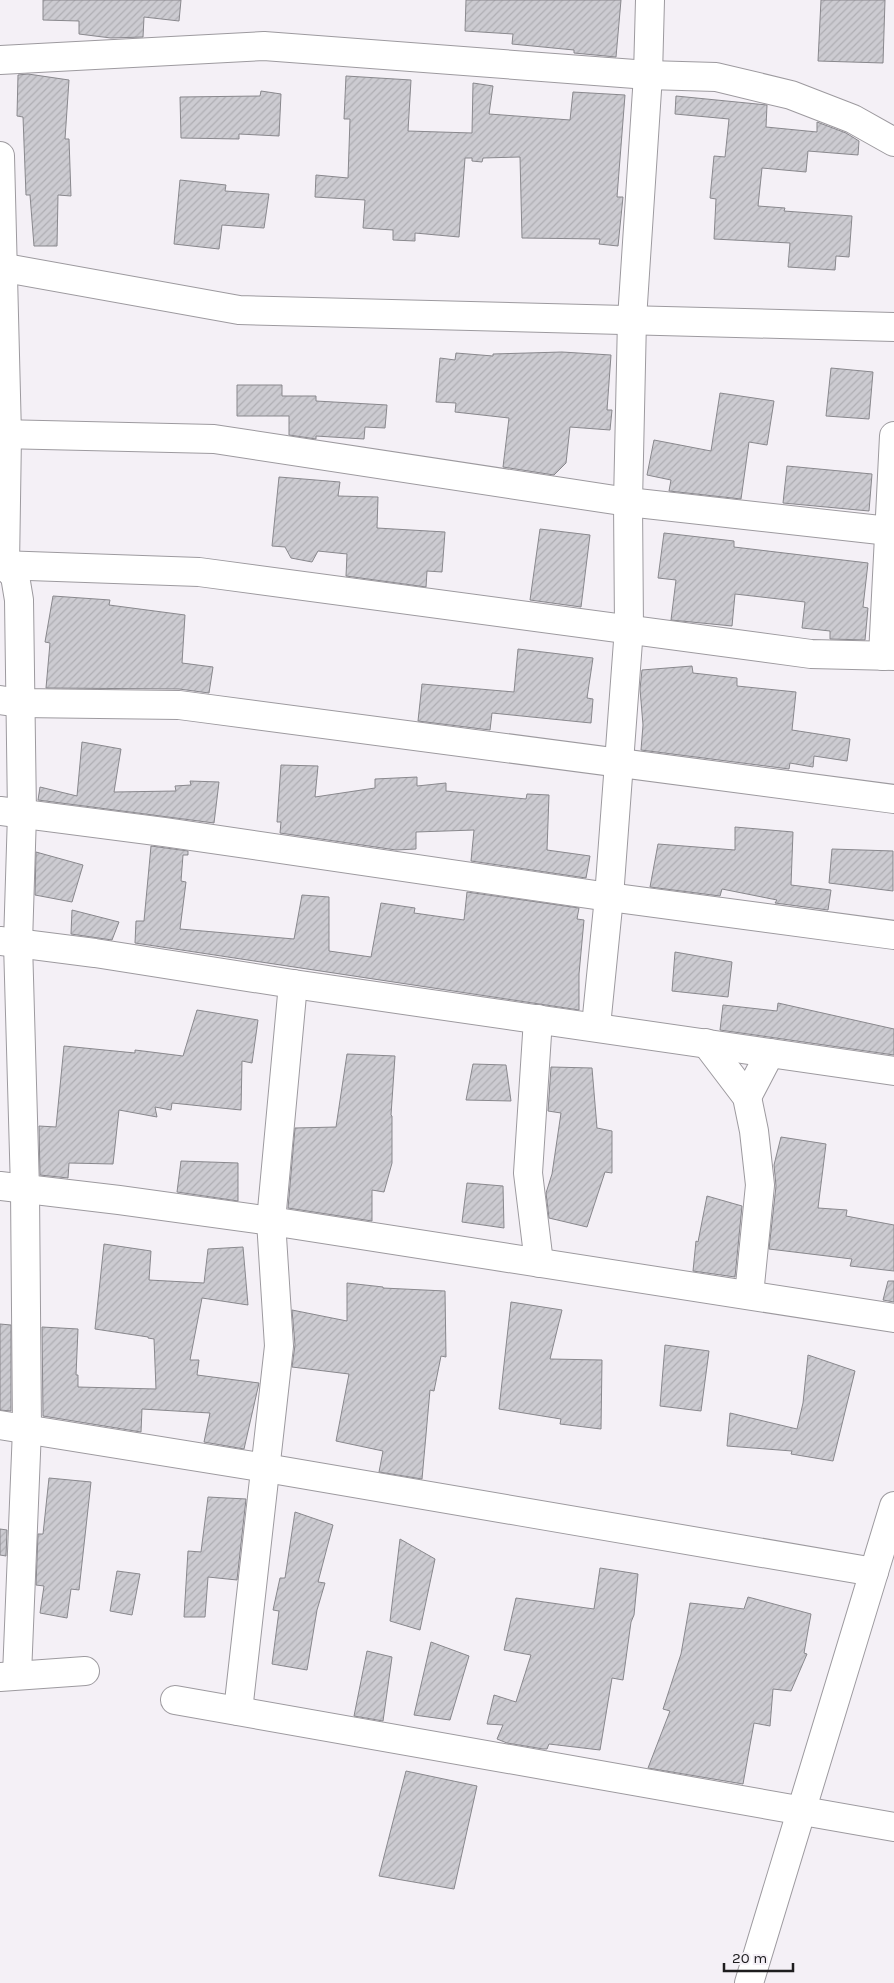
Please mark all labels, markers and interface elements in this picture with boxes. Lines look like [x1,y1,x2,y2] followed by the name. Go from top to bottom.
[724,1940,793,1972] scale bar
[732,1949,767,1967] text: 20 m

